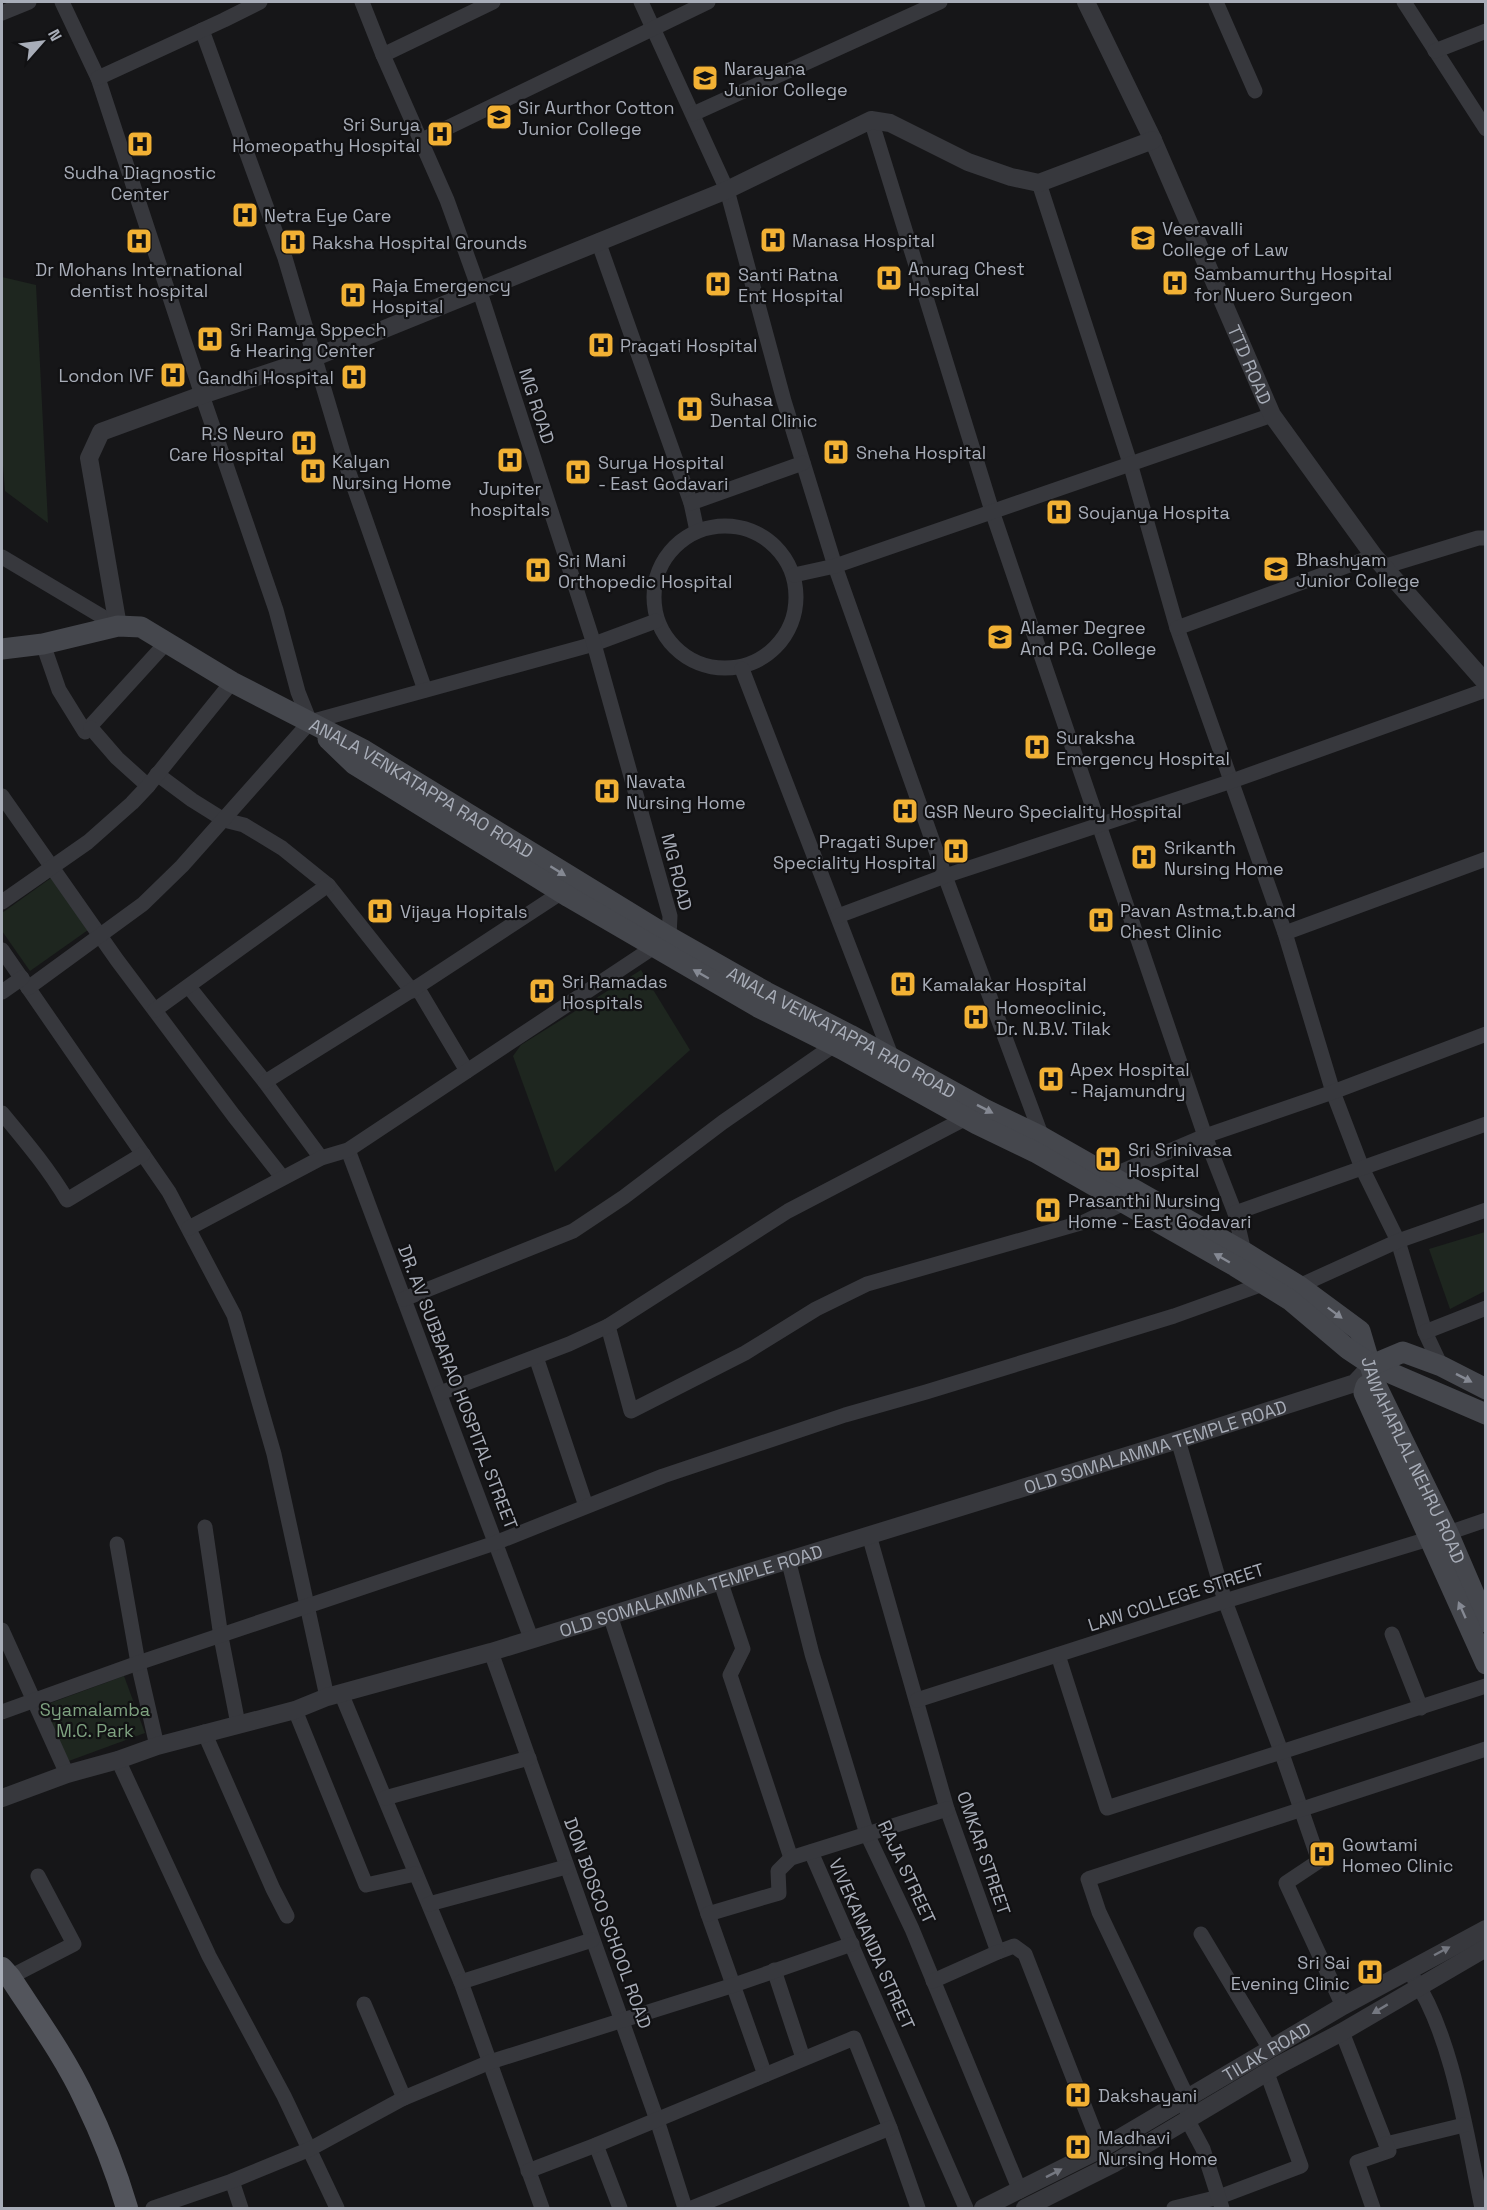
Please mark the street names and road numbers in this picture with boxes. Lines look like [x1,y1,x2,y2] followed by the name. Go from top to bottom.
[1223,321,1277,408] street label: TTD ROAD
[514,365,560,447] street label: MG ROAD
[306,712,538,863] street label: ANALA VENKATAPPA RAO ROAD
[656,831,698,913] street label: MG ROAD
[723,961,960,1103] street label: ANALA VENKATAPPA RAO ROAD
[393,1242,523,1533] street label: DR. AV SUBBARAO HOSPITAL STREET
[1357,1353,1471,1567] street label: JAWAHARLAL NEHRU ROAD
[1021,1394,1289,1498] street label: OLD SOMALAMMA TEMPLE ROAD
[556,1539,825,1642] street label: OLD SOMALAMMA TEMPLE ROAD
[1085,1557,1268,1636] street label: LAW COLLEGE STREET
[952,1788,1016,1918] street label: OMKAR STREET
[559,1814,657,2032] street label: DON BOSCO SCHOOL ROAD
[873,1816,941,1928] street label: RAJA STREET
[824,1855,920,2034] street label: VIVEKANANDA STREET
[1218,2016,1315,2086] street label: TILAK ROAD

